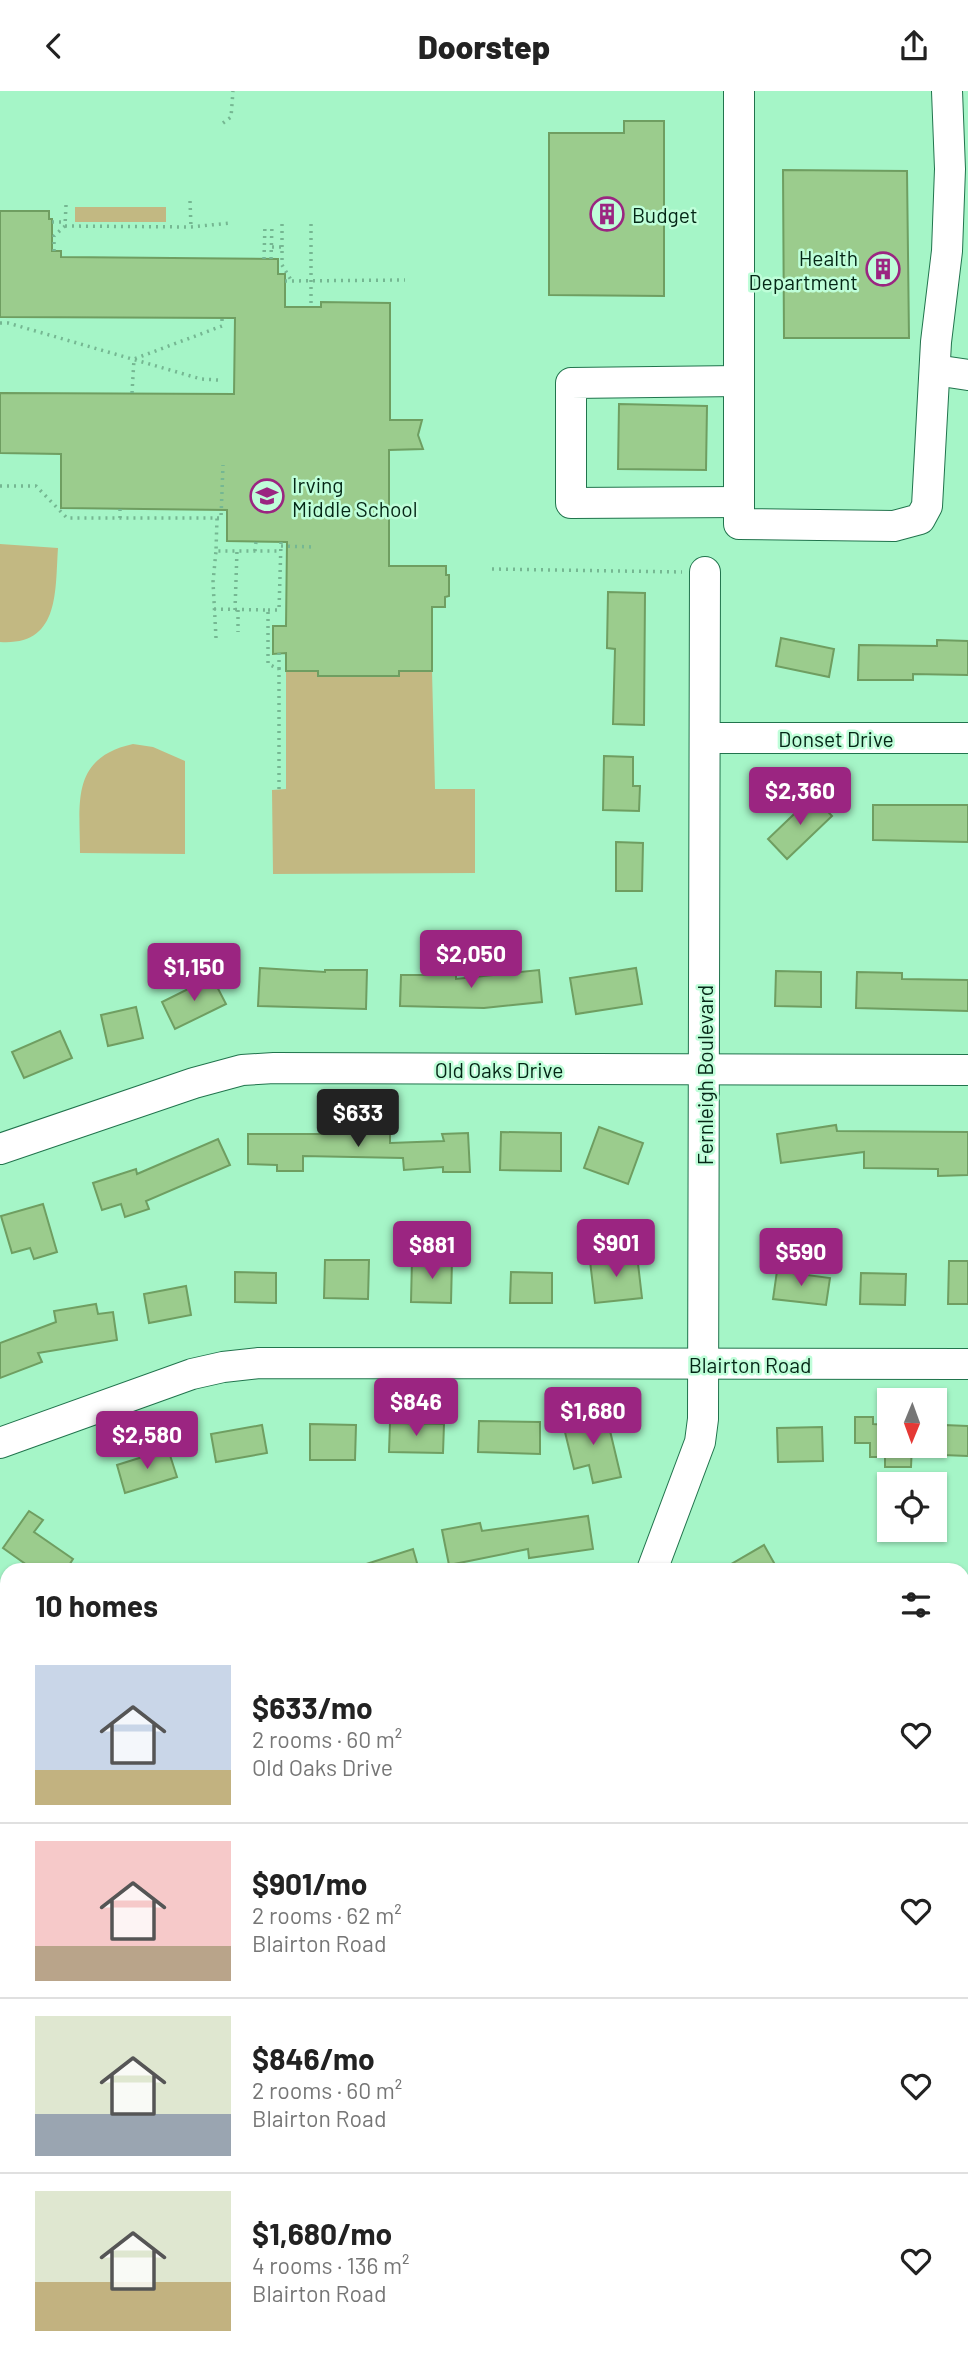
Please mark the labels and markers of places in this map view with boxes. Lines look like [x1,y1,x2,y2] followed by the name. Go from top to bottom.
[588,195,626,233] building icon: Budget
[632,202,698,227] place label: Budget
[749,245,858,294] place label: Health Department
[864,250,902,288] building icon: Health Department
[292,472,418,521] place label: Irving Middle School
[248,477,286,515] school or university icon: Irving Middle School
[743,767,857,827] pin: $2,360
[414,930,528,990] pin: $2,050
[137,943,251,1003] pin: $1,150
[317,1089,399,1149] pin: $633
[575,1219,657,1279] pin: $901
[391,1221,473,1281] pin: $881
[760,1229,842,1288] pin: $590
[375,1379,457,1438] pin: $846
[536,1387,650,1447] pin: $1,680
[90,1411,204,1471] pin: $2,580

